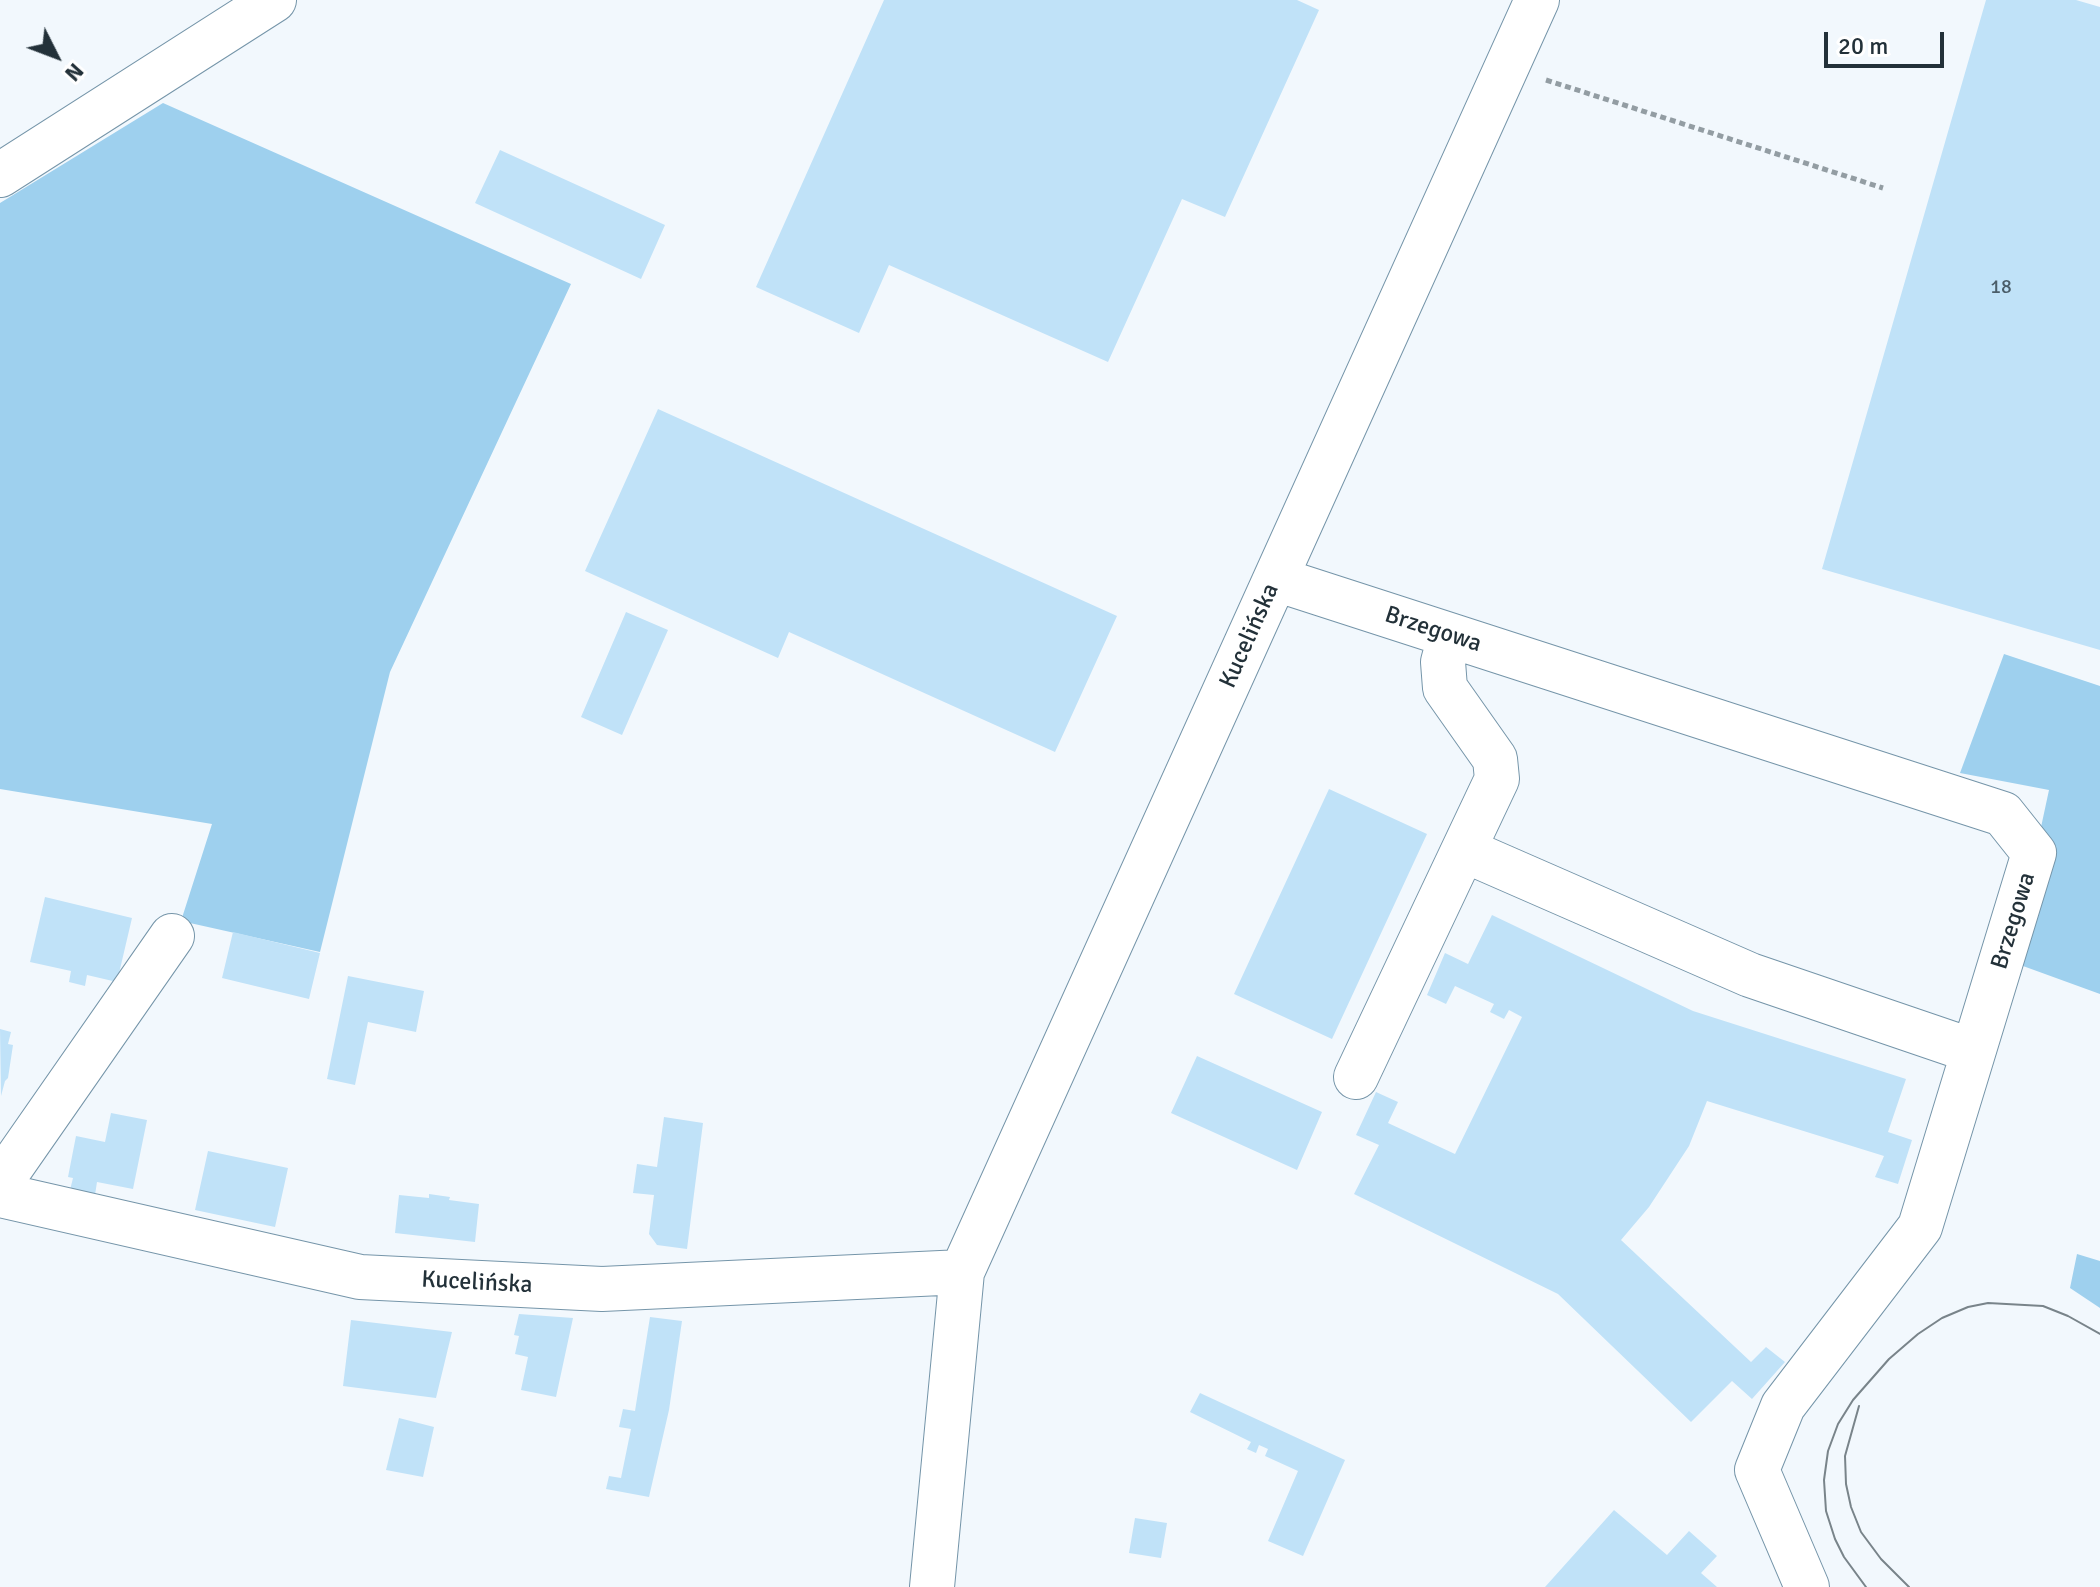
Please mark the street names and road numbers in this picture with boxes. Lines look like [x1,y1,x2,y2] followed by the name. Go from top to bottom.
[1214,579,1286,693] street label: Kucelińska
[1381,601,1485,659] street label: Brzegowa
[1986,869,2042,973] street label: Brzegowa
[421,1266,533,1300] street label: Kucelińska

